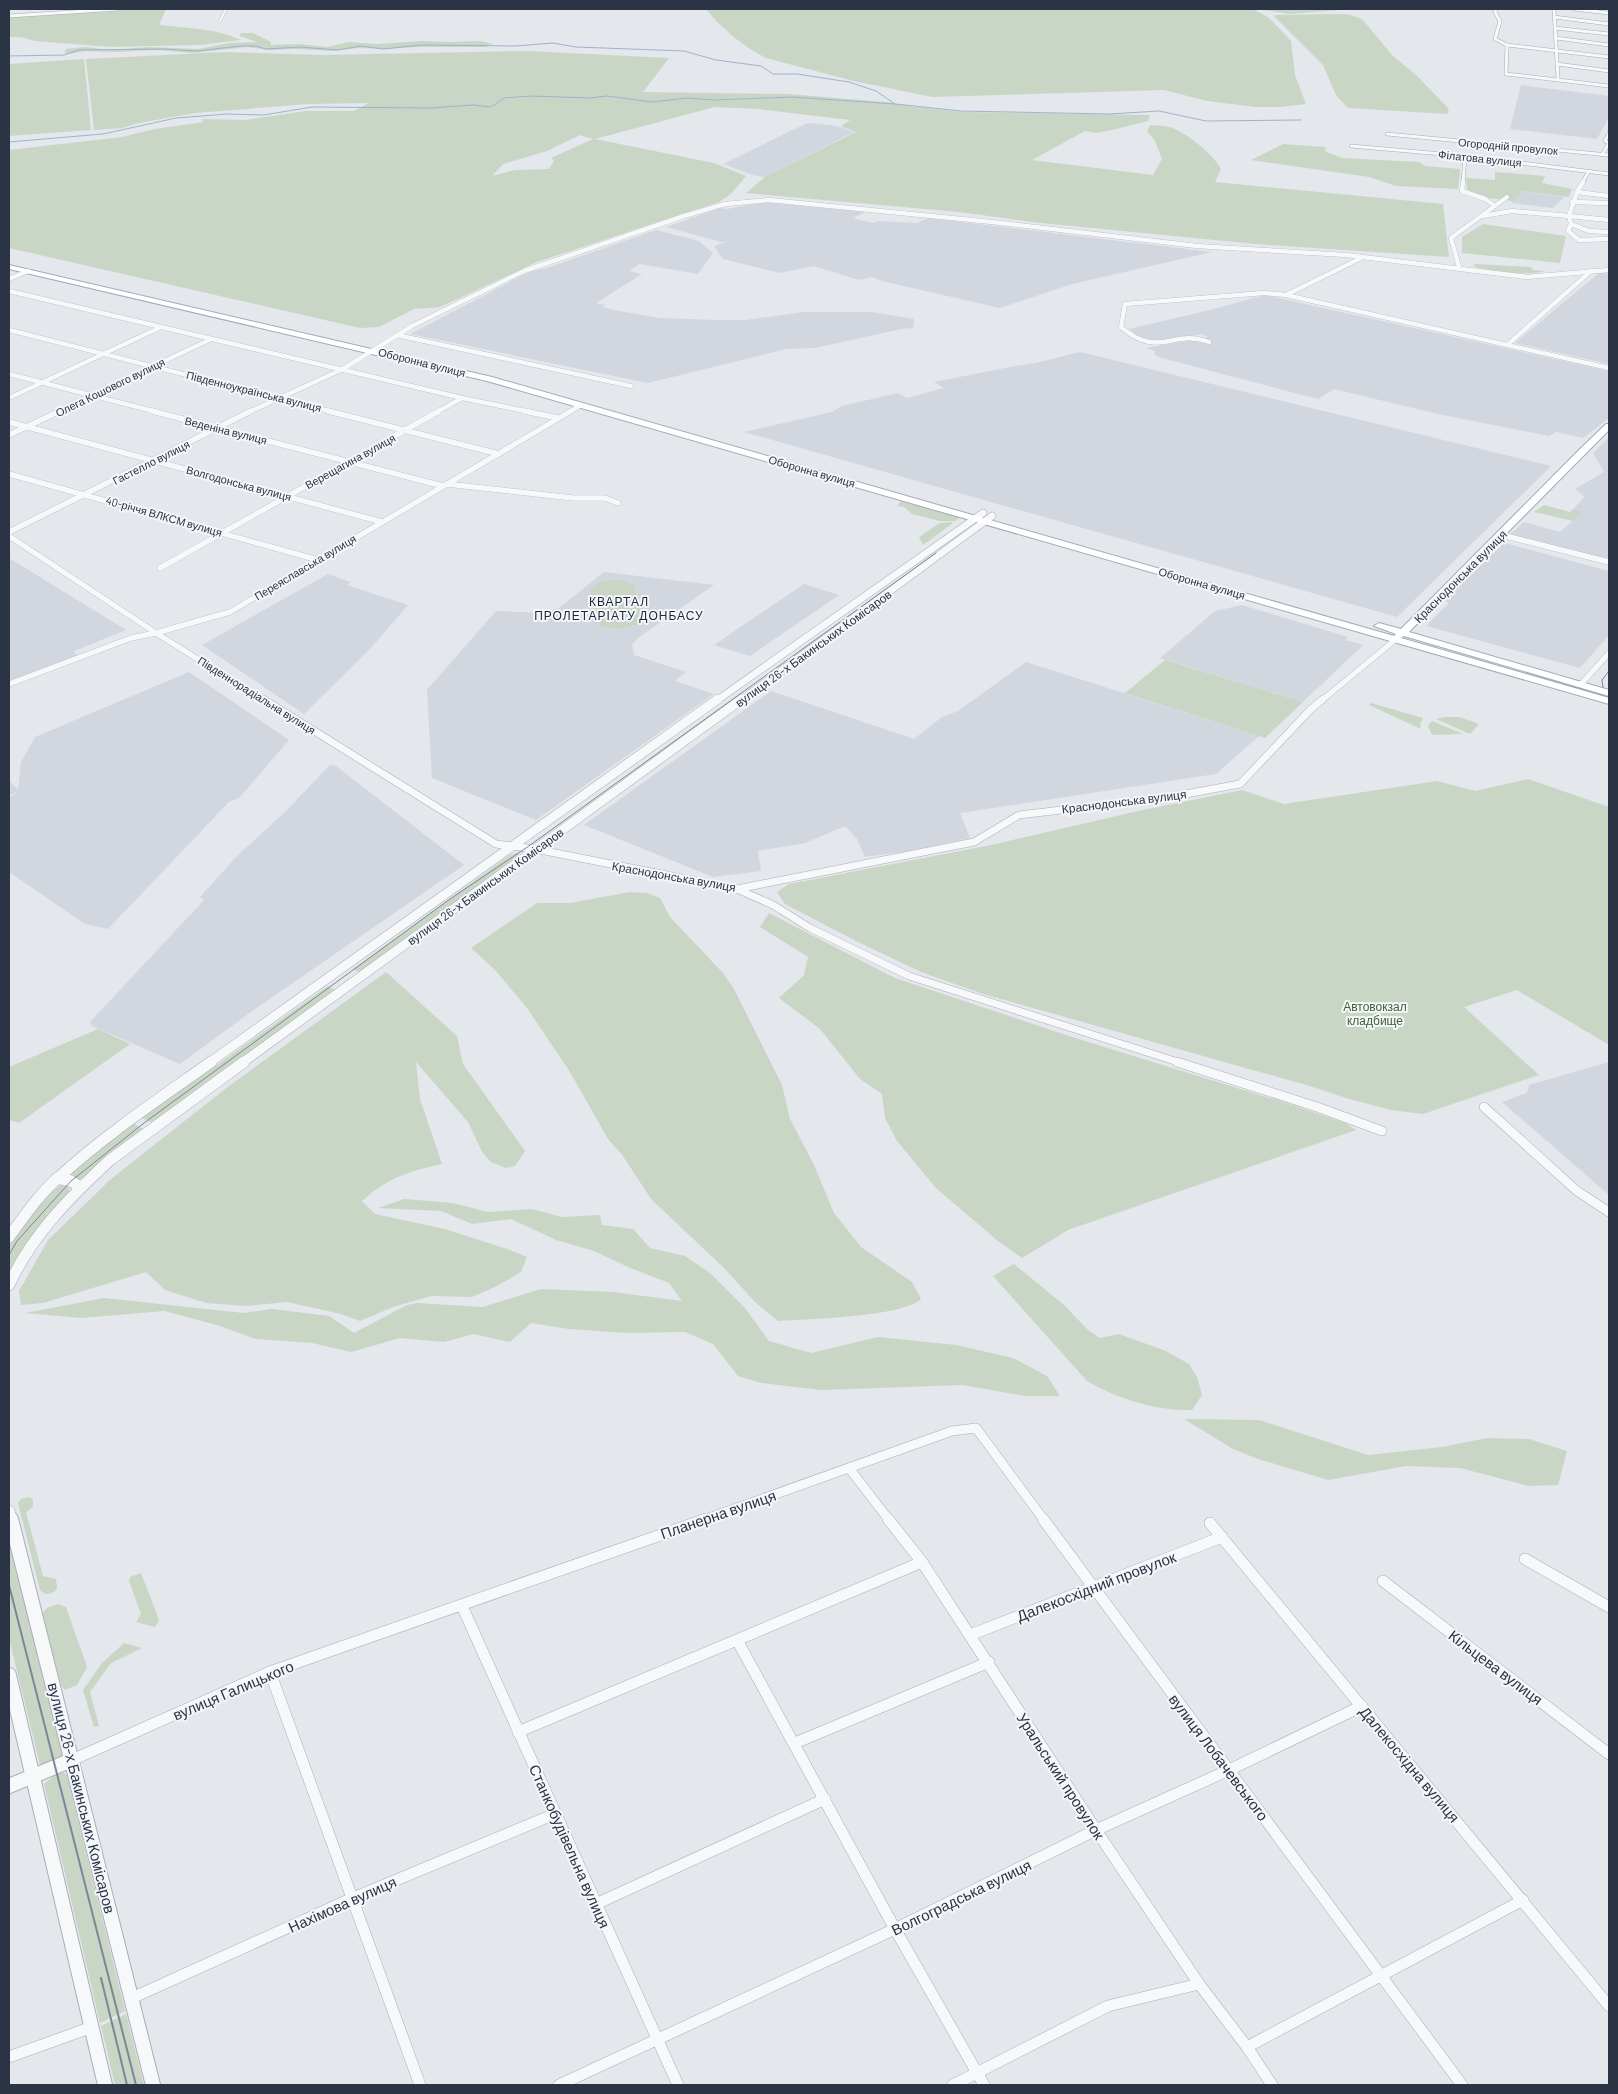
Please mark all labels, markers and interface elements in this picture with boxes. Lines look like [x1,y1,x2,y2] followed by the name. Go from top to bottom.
[1457,135,1559,157] street label: Огородній провулок
[1438,147,1522,169] street label: Філатова вулиця
[377,345,467,379] street label: Оборонна вулиця
[53,355,167,419] street label: Олега Кошового вулиця
[185,368,323,414] street label: Південноукраїнська вулиця
[184,413,269,447] street label: Веденіна вулиця
[303,431,397,491] street label: Верещагина вулиця
[110,437,192,487] street label: Гастелло вулиця
[767,452,857,490] street label: Оборонна вулиця
[185,463,293,503] street label: Волгодонська вулиця
[104,493,224,539] street label: 40-річчя ВЛКСМ вулиця
[1411,527,1510,626] street label: Краснодонська вулиця
[252,531,358,603] street label: Переяславська вулиця
[1157,564,1247,602] street label: Оборонна вулиця
[732,587,894,710] street label: вулиця 26-х Бакинських Комісаров
[534,594,704,623] district label: КВАРТАЛ ПРОЛЕТАРІАТУ ДОНБАСУ
[196,653,318,737] street label: Південнорадіальна вулиця
[1061,786,1187,817] street label: Краснодонська вулиця
[404,825,566,948] street label: вулиця 26-х Бакинських Комісаров
[611,858,737,895] street label: Краснодонська вулиця
[1343,999,1407,1028] park label: Автовокзал кладбище
[658,1486,778,1542] street label: Планерна вулиця
[1014,1547,1179,1625] street label: Далекосхідний провулок
[1445,1626,1547,1708] street label: Кільцева вулиця
[170,1656,296,1724] street label: вулиця Галицького
[45,1681,119,1915] street label: вулиця 26-х Бакинських Комісаров
[1165,1690,1273,1824] street label: вулиця Лобачевського
[1356,1702,1464,1826] street label: Далекосхідна вулиця
[1013,1709,1109,1843] street label: Уральський провулок
[526,1761,614,1931] street label: Станкобудівельна вулиця
[888,1855,1034,1939] street label: Волгоградська вулиця
[285,1872,399,1936] street label: Нахімова вулиця

